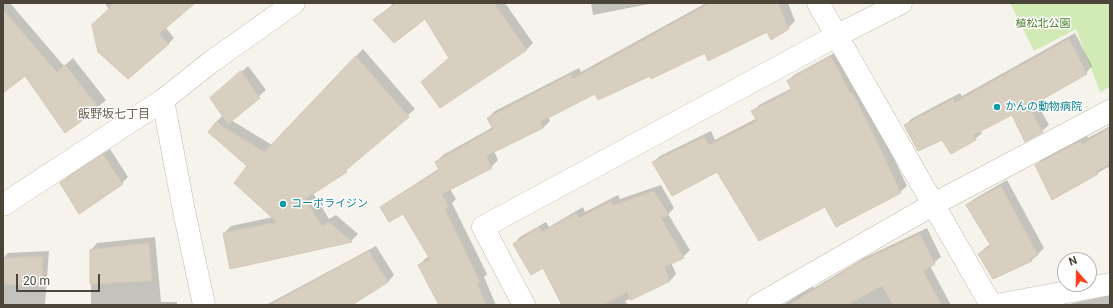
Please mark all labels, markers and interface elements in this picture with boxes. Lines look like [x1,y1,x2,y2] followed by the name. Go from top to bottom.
[1016,17,1070,31] park label: 植松北公園
[1005,100,1082,114] place label: かんの動物病院
[992,102,1002,112] marker: かんの動物病院
[78,108,150,122] district label: 飯野坂七丁目
[291,197,368,211] place label: コーポライジン
[278,199,288,209] marker: コーポライジン
[1057,252,1097,292] north arrow
[1067,254,1079,269] text: N
[18,266,102,292] scale bar
[23,274,50,288] text: 20 m

